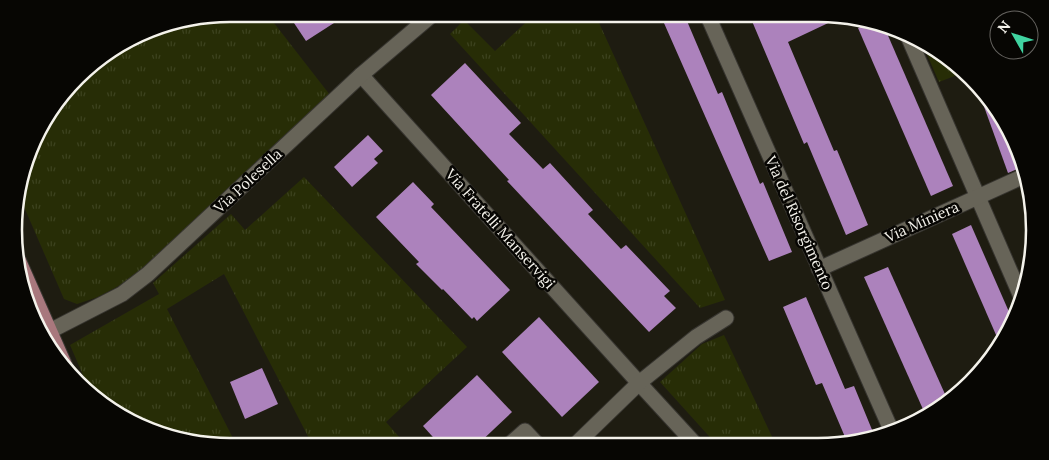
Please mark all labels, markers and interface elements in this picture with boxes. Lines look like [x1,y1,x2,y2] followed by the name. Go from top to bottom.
[989,10,1039,60] north arrow
[993,17,1014,37] text: N
[209,144,286,218] street label: Via Polesella
[761,152,838,293] street label: Via del Risorgimento
[441,164,559,293] street label: Via Fratelli Manservigi
[881,197,962,247] street label: Via Miniera

